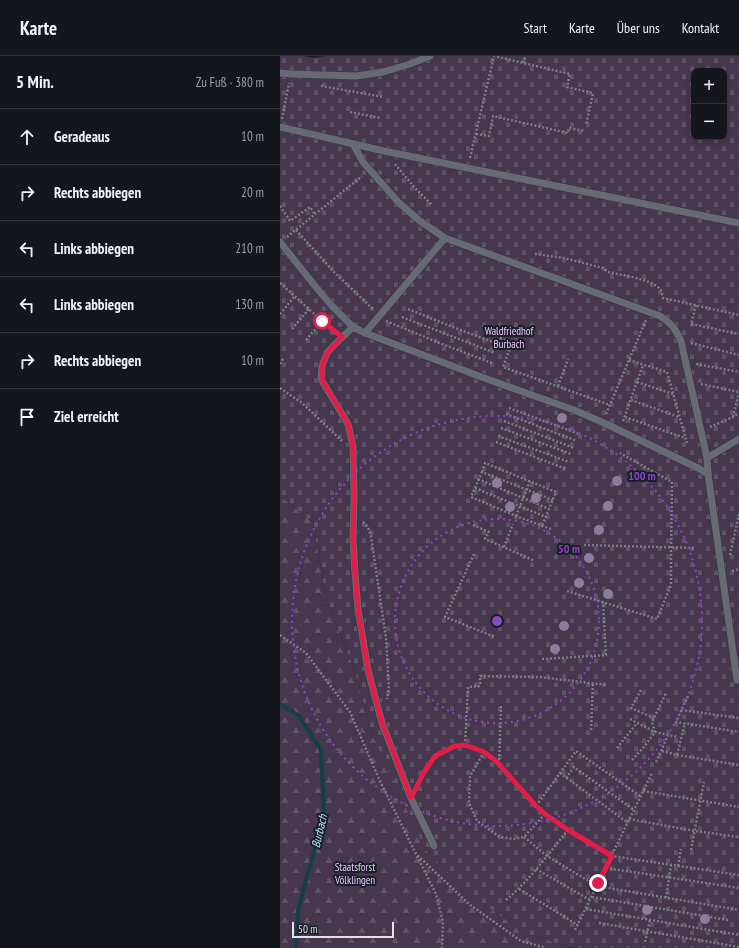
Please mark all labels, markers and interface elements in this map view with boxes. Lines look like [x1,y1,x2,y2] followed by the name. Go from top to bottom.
[20,16,57,40] text: Karte
[523,19,547,37] text: Start
[569,19,595,37] text: Karte
[617,19,660,37] text: Über uns
[682,19,719,37] text: Kontakt
[691,68,727,140] map controls
[691,68,727,104] button: +
[16,71,54,93] text: 5 Min.
[196,74,264,91] text: Zu Fuß · 380 m
[691,104,727,140] button: −
[16,126,38,148] icon: ahead
[54,127,110,146] text: Geradeaus
[241,128,264,145] text: 10 m
[16,182,38,204] icon: right
[54,183,141,202] text: Rechts abbiegen
[241,184,264,201] text: 20 m
[16,238,38,260] icon: left
[54,239,134,258] text: Links abbiegen
[235,240,264,257] text: 210 m
[16,294,38,316] icon: left
[54,295,134,314] text: Links abbiegen
[235,296,264,313] text: 130 m
[313,312,331,330] route start
[485,324,534,351] park label: Waldfriedhof Burbach
[16,350,38,372] icon: right
[54,351,141,370] text: Rechts abbiegen
[241,352,264,369] text: 10 m
[16,406,38,428] icon: arrive
[54,407,119,426] text: Ziel erreicht
[628,468,656,483] text: 100 m
[558,541,580,556] text: 50 m
[490,614,504,628] centre of rings
[308,812,330,849] water label: Burbach
[334,860,375,887] park label: Staatsforst Völklingen
[589,874,607,892] route end
[292,920,394,939] scale bar
[298,922,317,936] text: 50 m

